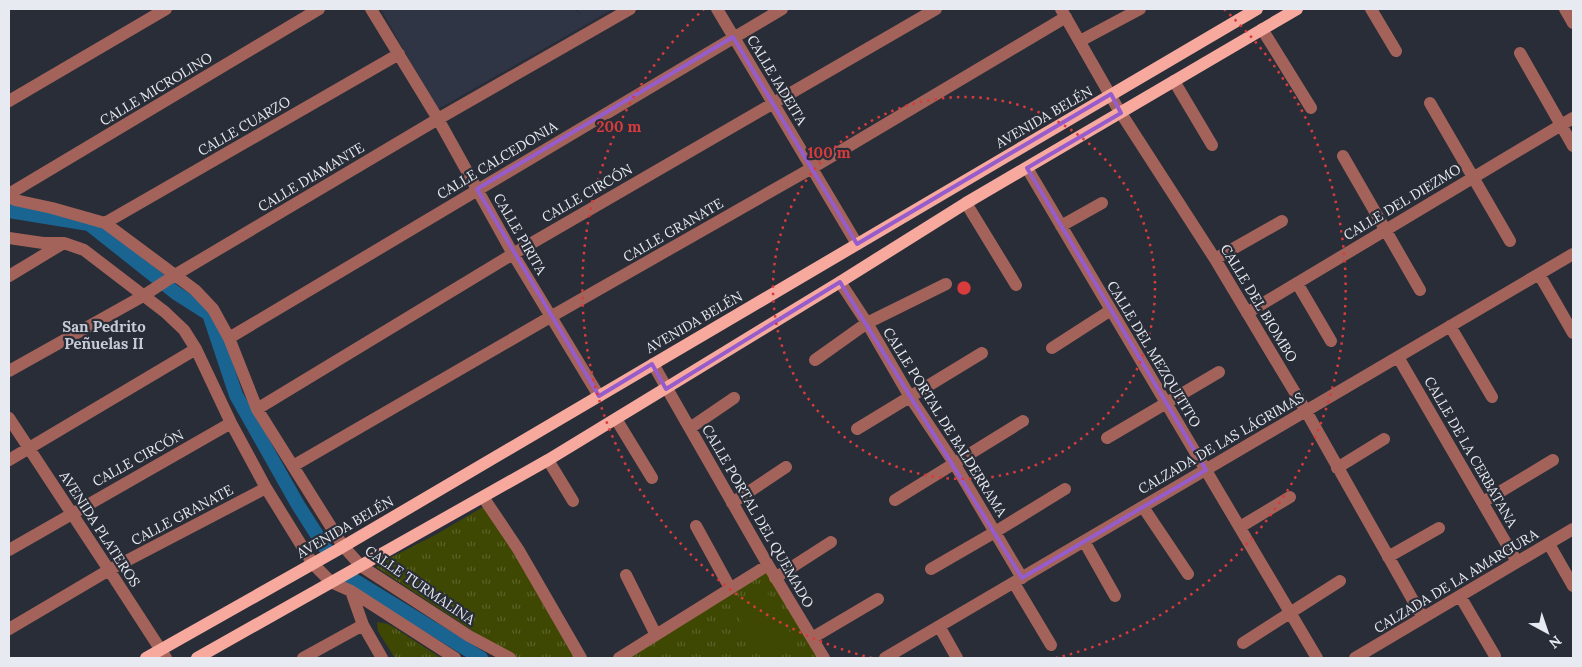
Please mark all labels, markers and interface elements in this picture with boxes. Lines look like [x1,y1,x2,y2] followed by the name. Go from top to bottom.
[743,32,811,128] street label: CALLE JADEITA
[96,48,216,130] street label: CALLE MICROLINO
[992,82,1096,153] street label: AVENIDA BELÉN
[194,92,294,160] street label: CALLE CUARZO
[434,117,561,203] street label: CALLE CALCEDONIA
[597,117,642,136] text: 200 m
[255,138,368,216] street label: CALLE DIAMANTE
[808,143,851,162] text: 100 m
[538,160,636,226] street label: CALLE CIRCÓN
[1340,160,1464,244] street label: CALLE DEL DIEZMO
[489,190,551,278] street label: CALLE PIRITA
[620,194,727,266] street label: CALLE GRANATE
[1217,241,1301,365] street label: CALLE DEL BIOMBO
[1103,277,1205,431] street label: CALLE DEL MEZQUITITO
[955,279,973,297] centre of rings
[642,287,746,358] street label: AVENIDA BELÉN
[62,317,146,353] district label: San Pedrito Peñuelas II
[879,324,1011,520] street label: CALLE PORTAL DE BALDERRAMA
[1420,373,1522,531] street label: CALLE DE LA CERBATANA
[1135,388,1307,498] street label: CALZADA DE LAS LÁGRIMAS
[698,421,818,611] street label: CALLE PORTAL DEL QUEMADO
[89,425,187,491] street label: CALLE CIRCÓN
[55,467,144,590] street label: AVENIDA PLATEROS
[128,480,236,549] street label: CALLE GRANATE
[293,492,397,563] street label: AVENIDA BELÉN
[1371,525,1542,637] street label: CALZADA DE LA AMARGURA
[361,541,479,629] street label: CALLE TURMALINA
[1522,607,1572,657] north arrow
[1545,632,1565,652] text: N

